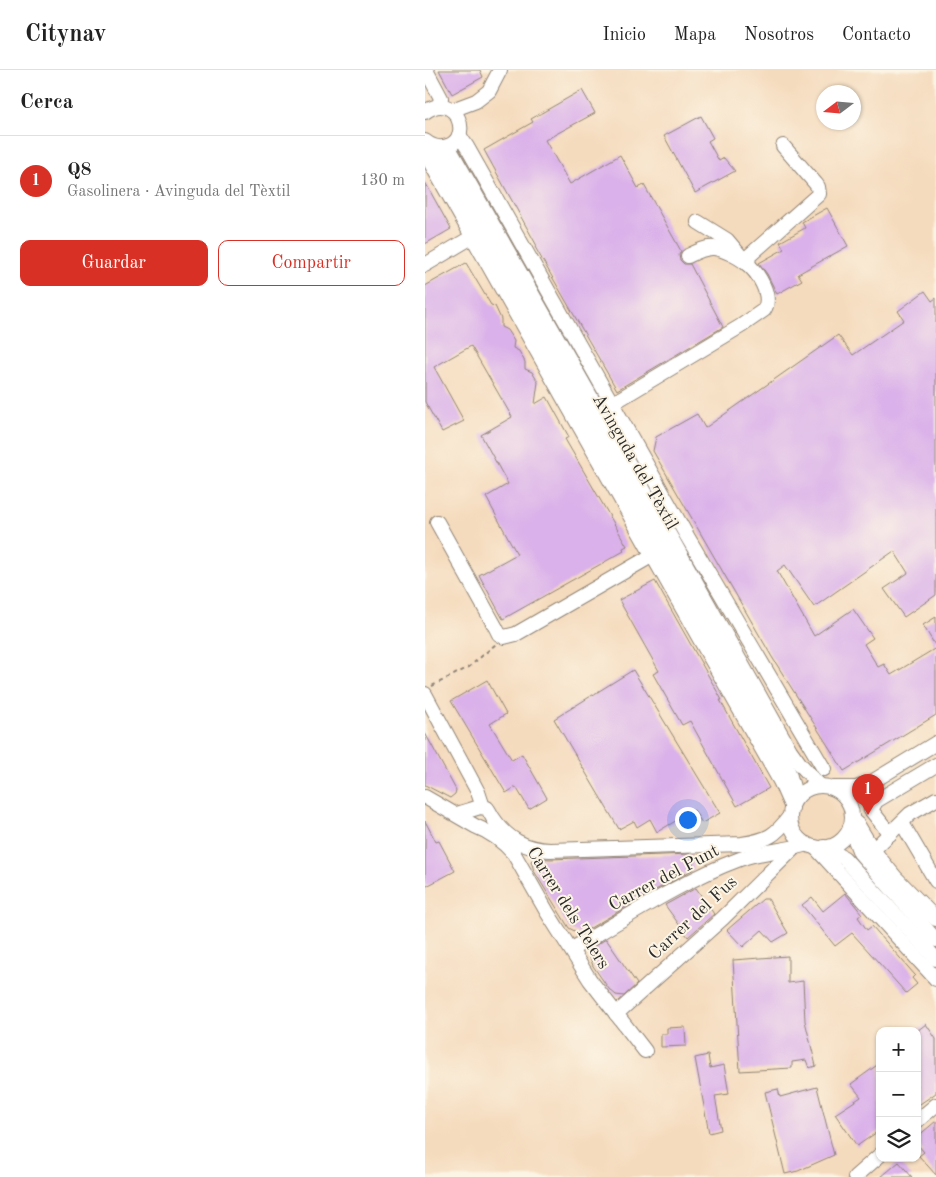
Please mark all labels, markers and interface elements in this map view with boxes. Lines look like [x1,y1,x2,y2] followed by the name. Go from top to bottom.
[25,23,106,47] text: Citynav
[603,26,646,44] text: Inicio
[674,26,716,44] text: Mapa
[744,26,814,44] text: Nosotros
[842,26,911,44] text: Contacto
[816,85,861,130] north arrow
[20,92,73,113] text: Cerca
[67,161,92,180] text: Q8
[31,173,41,189] text: 1
[360,173,405,189] text: 130 m
[67,184,290,200] text: Gasolinera · Avinguda del Tèxtil
[20,240,208,286] button: Guardar
[218,240,405,286] button: Compartir
[589,391,681,533] street label: Avinguda del Tèxtil
[852,774,884,815] pin: 1
[675,807,701,833] your location
[606,841,722,915] street label: Carrer del Punt
[523,844,613,972] street label: Carrer dels Telers
[645,873,741,963] street label: Carrer del Fus
[876,1027,921,1162] map controls
[876,1027,921,1072] button: +
[876,1072,921,1117] button: −
[876,1117,921,1162] button: layers

